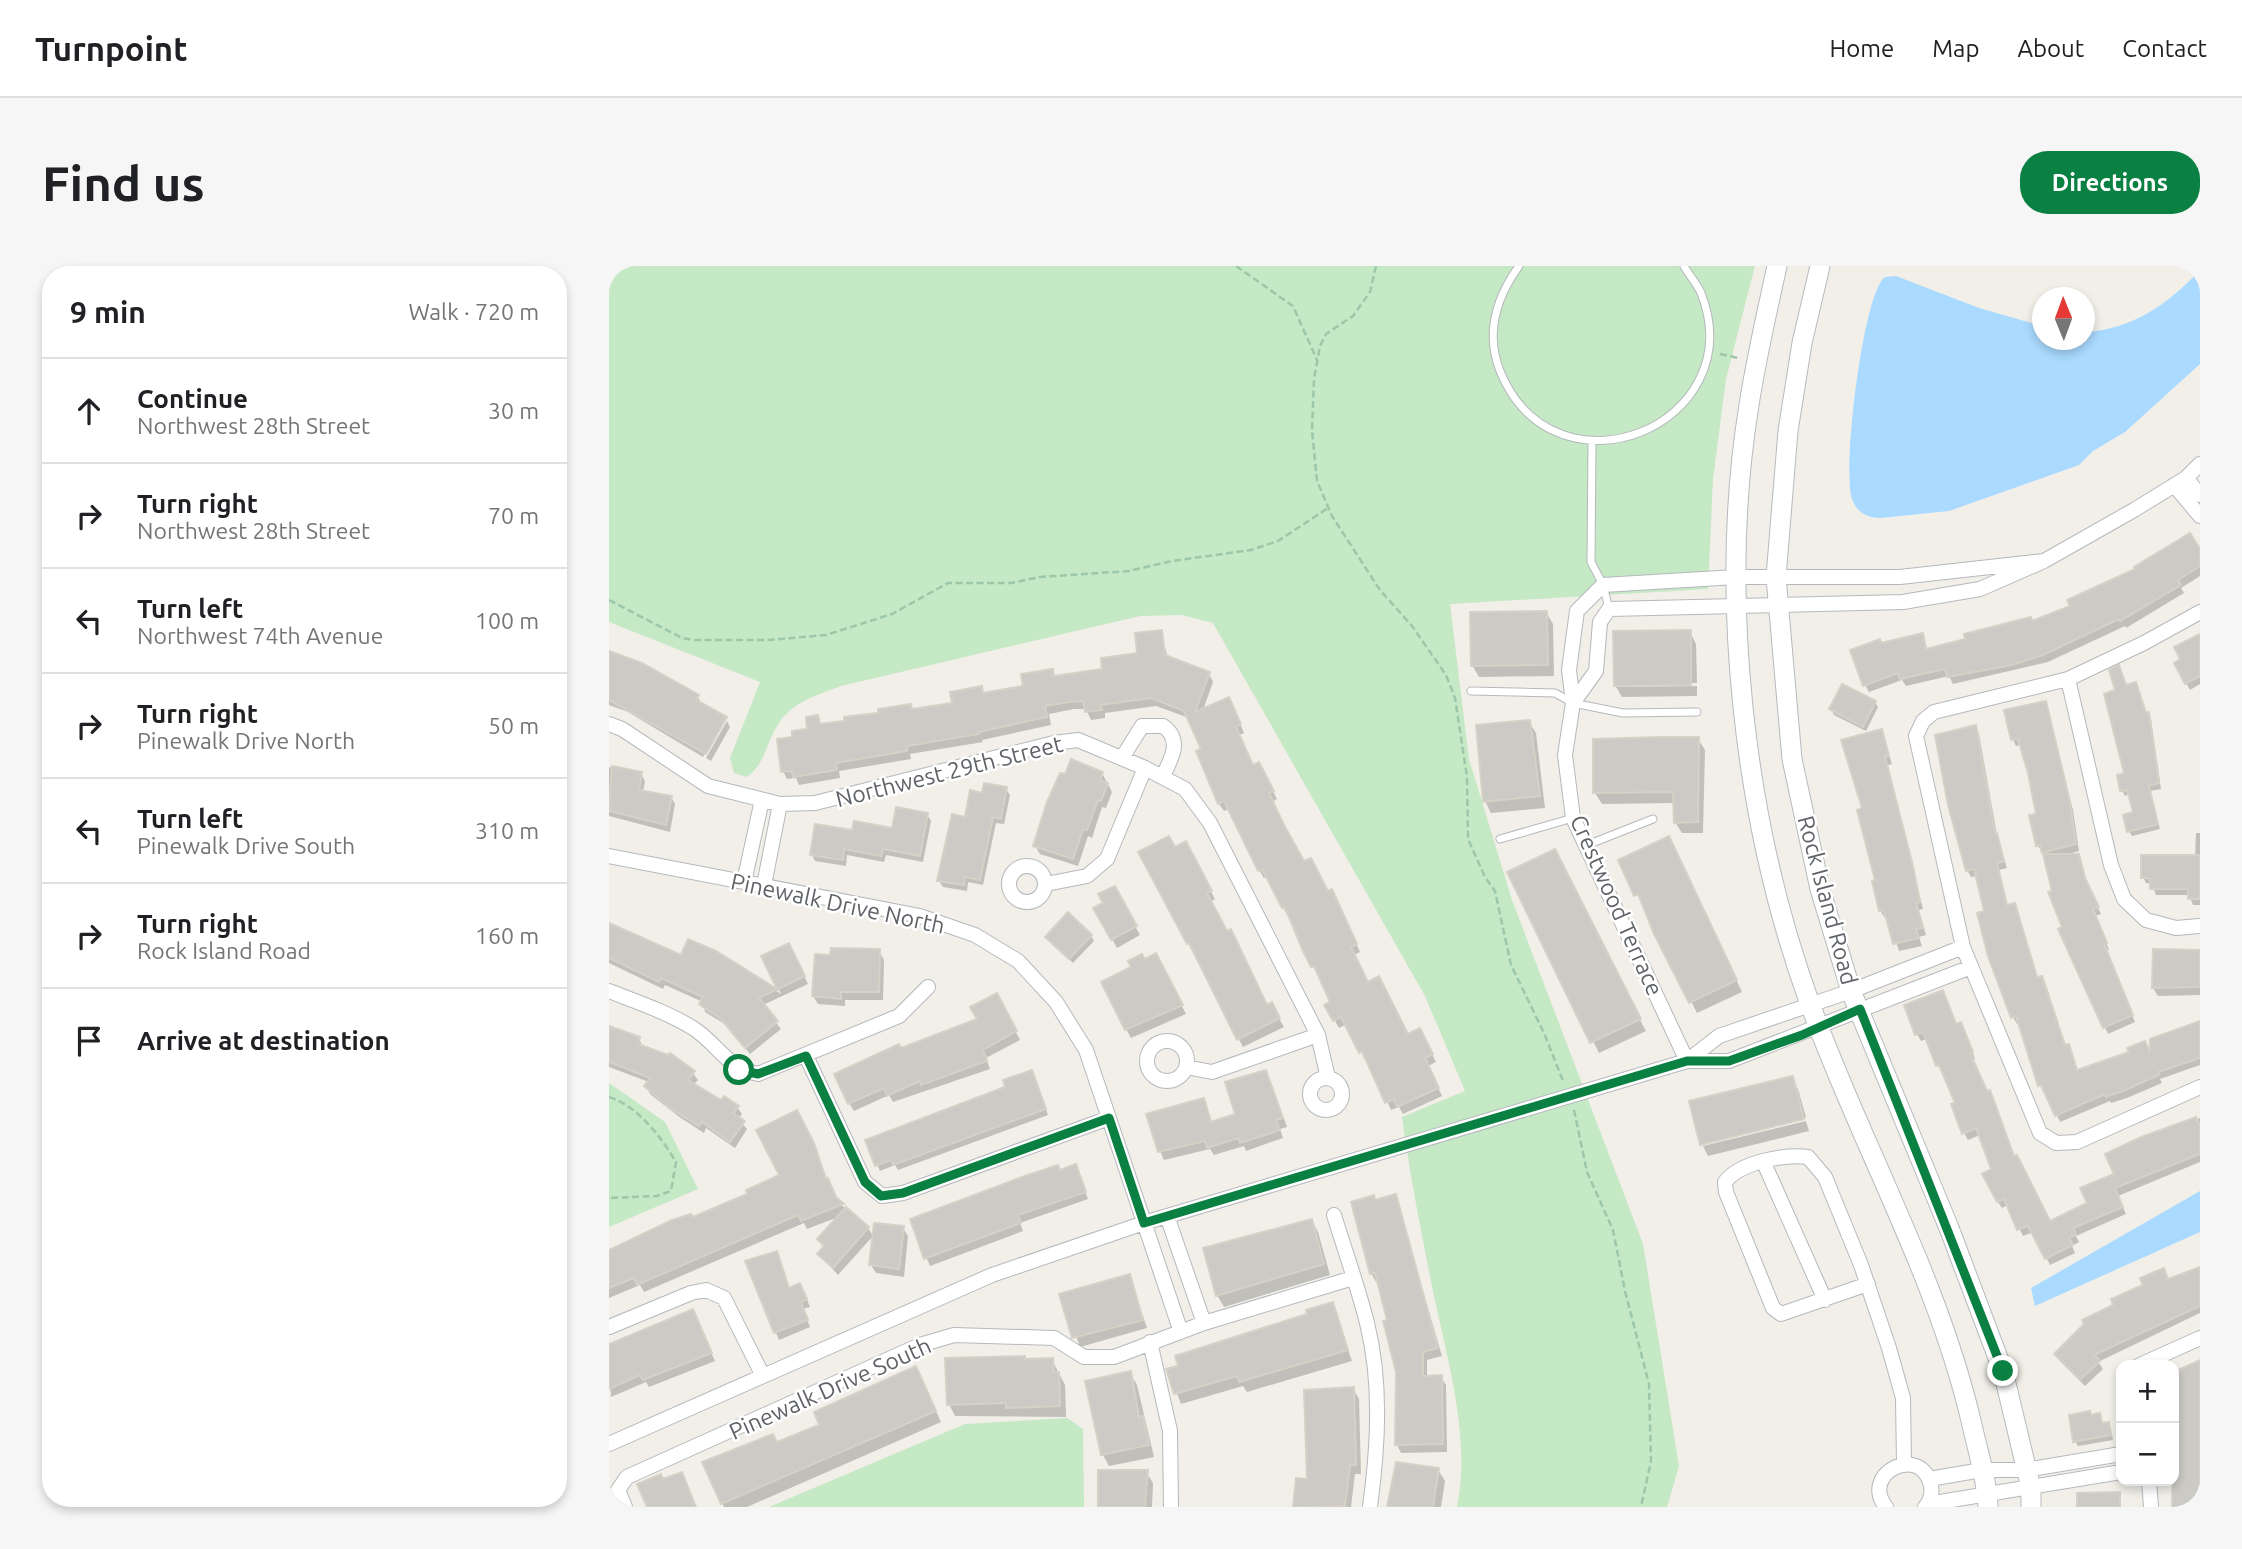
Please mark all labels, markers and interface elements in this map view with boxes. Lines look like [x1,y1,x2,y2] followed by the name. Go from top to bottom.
[35,30,187,67] text: Turnpoint
[1829,35,1894,62] text: Home
[1932,35,1979,62] text: Map
[2017,35,2084,62] text: About
[2122,35,2207,62] text: Contact
[2020,151,2200,214] button: Directions
[42,155,205,210] text: Find us
[2032,287,2095,350] north arrow
[70,295,146,329] text: 9 min
[408,299,539,324] text: Walk · 720 m
[137,384,248,413] text: Continue
[70,392,108,430] icon: ahead
[488,398,539,423] text: 30 m
[137,413,370,438] text: Northwest 28th Street
[137,489,258,518] text: Turn right
[70,497,108,535] icon: right
[488,503,539,528] text: 70 m
[137,518,370,543] text: Northwest 28th Street
[137,594,243,623] text: Turn left
[70,602,108,640] icon: left
[475,608,539,633] text: 100 m
[137,623,383,648] text: Northwest 74th Avenue
[137,699,258,728] text: Turn right
[70,707,108,745] icon: right
[488,713,539,738] text: 50 m
[137,728,355,753] text: Pinewalk Drive North
[833,731,1065,811] street label: Northwest 29th Street
[137,804,243,833] text: Turn left
[1566,811,1668,999] street label: Crestwood Terrace
[70,812,108,850] icon: left
[1793,813,1863,987] street label: Rock Island Road
[475,818,539,843] text: 310 m
[137,833,355,858] text: Pinewalk Drive South
[729,868,947,938] street label: Pinewalk Drive North
[137,909,258,938] text: Turn right
[70,917,108,955] icon: right
[475,923,539,948] text: 160 m
[137,938,311,963] text: Rock Island Road
[70,1022,108,1060] icon: arrive
[137,1026,390,1055] text: Arrive at destination
[723,1054,754,1085] route start
[725,1332,935,1444] street label: Pinewalk Drive South
[1987,1355,2018,1386] route end
[2116,1360,2179,1486] map controls
[2116,1360,2179,1423] button: +
[2116,1423,2179,1486] button: −

